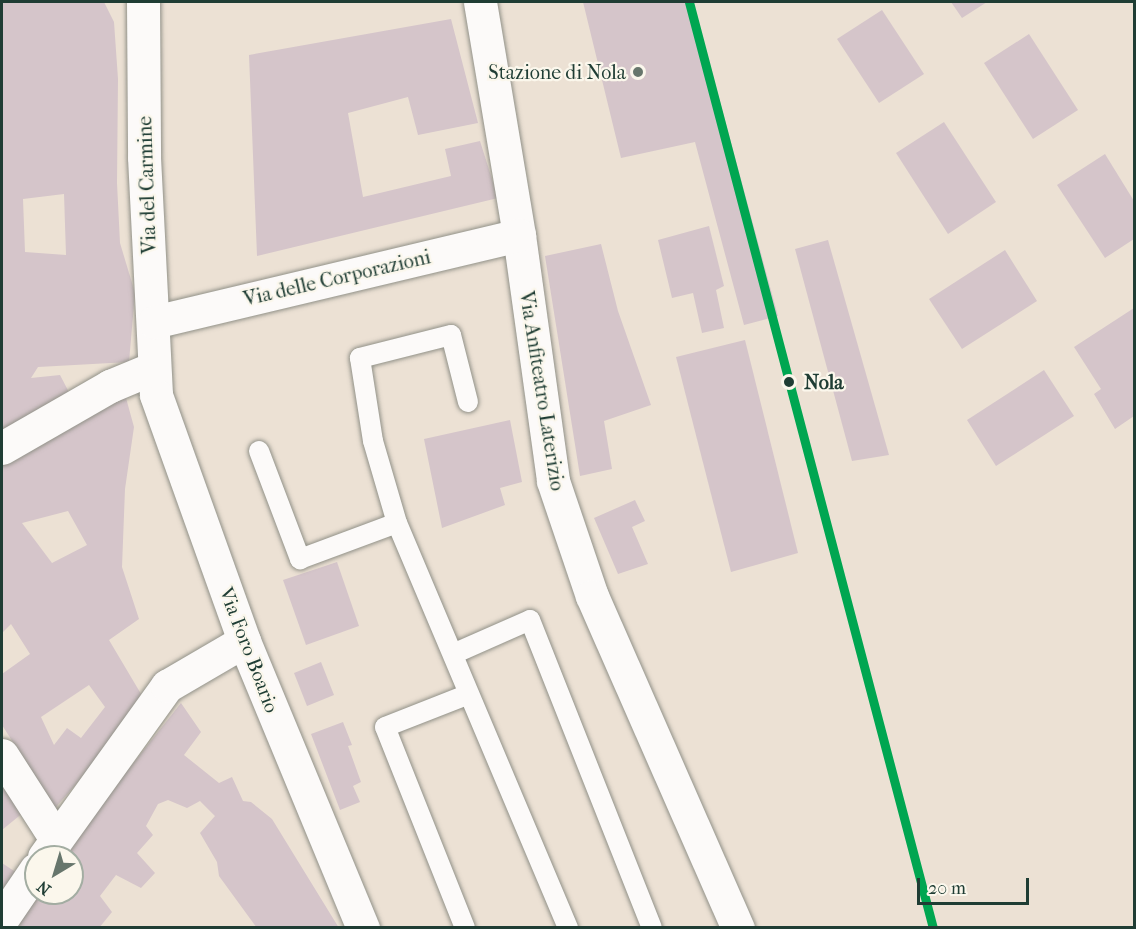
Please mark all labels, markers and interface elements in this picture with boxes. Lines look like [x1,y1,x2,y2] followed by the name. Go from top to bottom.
[488,60,626,84] place label: Stazione di Nola
[631,65,645,79] marker: Stazione di Nola
[133,116,161,254] street label: Via del Carmine
[241,245,433,311] street label: Via delle Corporazioni
[514,289,570,493] street label: Via Anfiteatro Laterizio
[804,370,844,394] place label: Nola
[779,372,799,392] marker: Nola
[214,584,284,716] street label: Via Foro Boario
[24,845,84,905] north arrow
[920,866,1032,904] scale bar
[33,877,54,899] text: N
[928,878,966,899] text: 20 m

